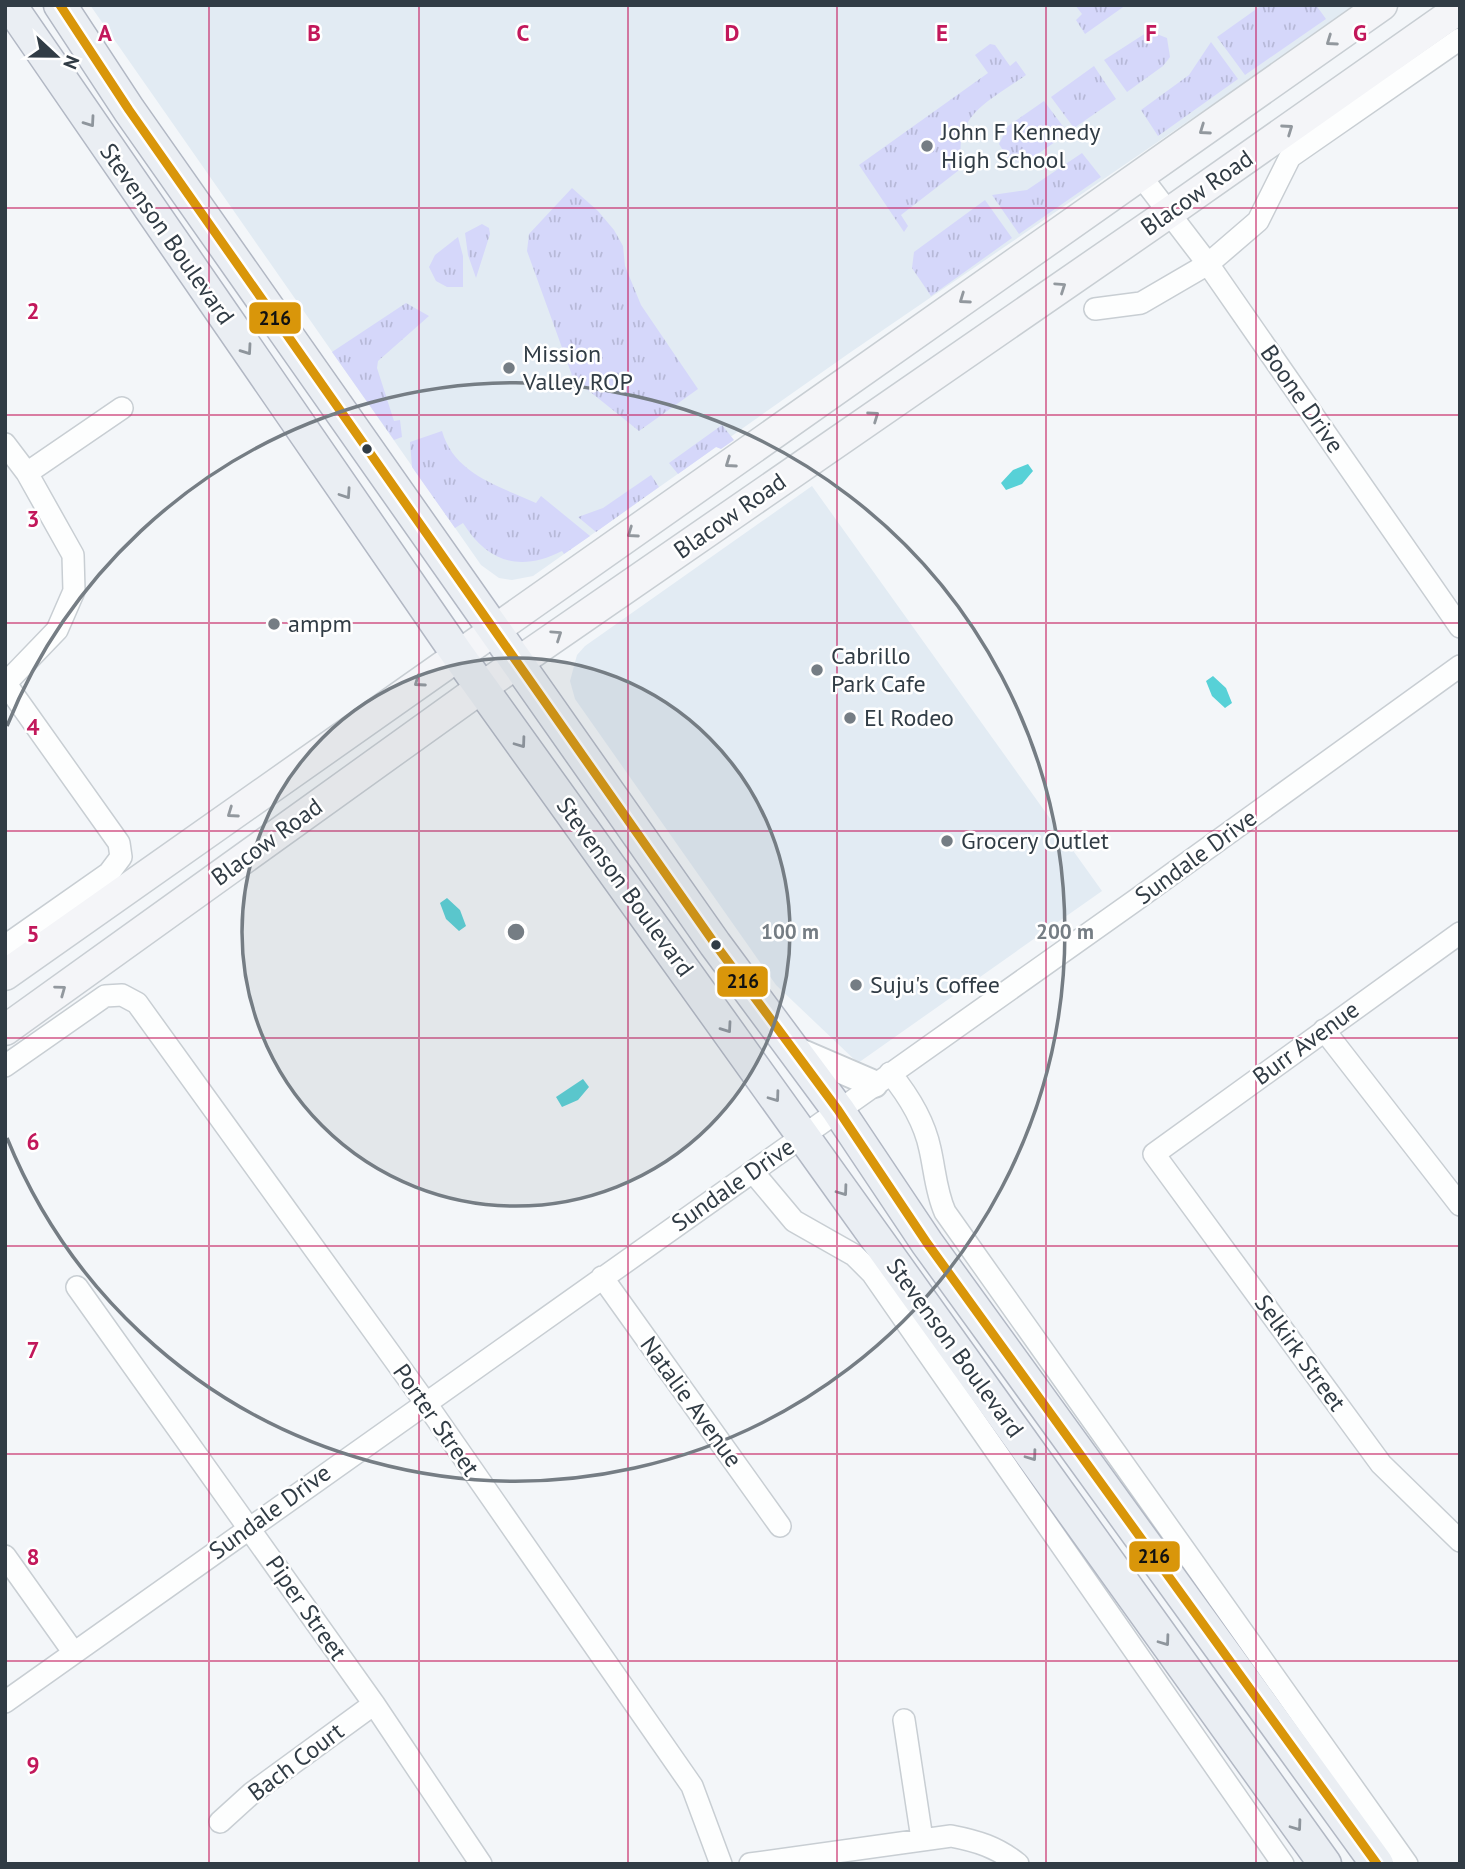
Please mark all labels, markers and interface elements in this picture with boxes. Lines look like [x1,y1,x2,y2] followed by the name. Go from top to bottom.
[98,18,112,47] text: A
[307,18,321,47] text: B
[517,18,530,47] text: C
[725,18,739,47] text: D
[936,18,948,47] text: E
[1145,18,1157,47] text: F
[1353,18,1367,47] text: G
[21,21,91,91] north arrow
[1326,33,1339,45] one-way arrow
[58,52,85,73] text: N
[82,114,94,127] one-way arrow
[940,116,1101,175] place label: John F Kennedy High School
[1199,122,1212,134] one-way arrow
[1280,125,1293,137] one-way arrow
[93,137,242,330] street label: Stevenson Boulevard
[919,138,935,154] marker: John F Kennedy High School
[1135,143,1259,243] street label: Blacow Road
[1053,283,1066,295] one-way arrow
[959,291,972,303] one-way arrow
[26,296,40,325] text: 2
[248,301,302,335] line badge: 216
[259,306,291,330] text: 216
[522,338,633,397] place label: Mission Valley ROP
[1254,339,1351,459] street label: Boone Drive
[239,342,251,355] one-way arrow
[501,360,517,376] marker: Mission Valley ROP
[866,412,879,424] one-way arrow
[360,442,374,456] unlabelled marker
[725,455,738,467] one-way arrow
[668,466,792,566] street label: Blacow Road
[338,486,351,499] one-way arrow
[26,504,40,533] text: 3
[627,525,640,537] one-way arrow
[288,608,352,639] place label: ampm
[266,616,282,632] marker: ampm
[550,630,563,643] one-way arrow
[831,640,926,699] place label: Cabrillo Park Cafe
[809,662,825,678] marker: Cabrillo Park Cafe
[414,674,427,686] one-way arrow
[864,702,954,733] place label: El Rodeo
[842,710,858,726] marker: El Rodeo
[26,712,40,741] text: 4
[513,735,525,748] one-way arrow
[205,791,328,892] street label: Blacow Road
[550,791,701,983] street label: Stevenson Boulevard
[1129,802,1263,911] street label: Sundale Drive
[227,805,240,817] one-way arrow
[961,825,1109,856] place label: Grocery Outlet
[939,833,955,849] marker: Grocery Outlet
[761,918,819,945] text: 100 m
[1036,918,1094,945] text: 200 m
[26,919,40,948] text: 5
[504,920,528,944] centre of rings
[709,938,723,952] unlabelled marker
[716,965,769,998] line badge: 216
[727,969,759,993] text: 216
[870,969,1000,1000] place label: Suju's Coffee
[848,977,864,993] marker: Suju's Coffee
[53,986,66,998] one-way arrow
[1246,994,1365,1092] street label: Burr Avenue
[718,1020,731,1033] one-way arrow
[767,1089,779,1102] one-way arrow
[26,1127,40,1156] text: 6
[665,1131,800,1238] street label: Sundale Drive
[835,1183,847,1196] one-way arrow
[880,1252,1031,1444] street label: Stevenson Boulevard
[1248,1288,1353,1417] street label: Selkirk Street
[634,1330,749,1473] street label: Natalie Avenue
[26,1335,40,1364] text: 7
[386,1357,486,1482] street label: Porter Street
[1024,1448,1036,1461] one-way arrow
[203,1457,337,1566] street label: Sundale Drive
[1128,1540,1181,1573] line badge: 216
[26,1542,40,1571] text: 8
[1138,1544,1170,1568] text: 216
[259,1549,354,1666] street label: Piper Street
[1157,1633,1169,1646] one-way arrow
[242,1716,350,1808] street label: Bach Court
[26,1750,40,1779] text: 9
[1289,1818,1301,1831] one-way arrow

